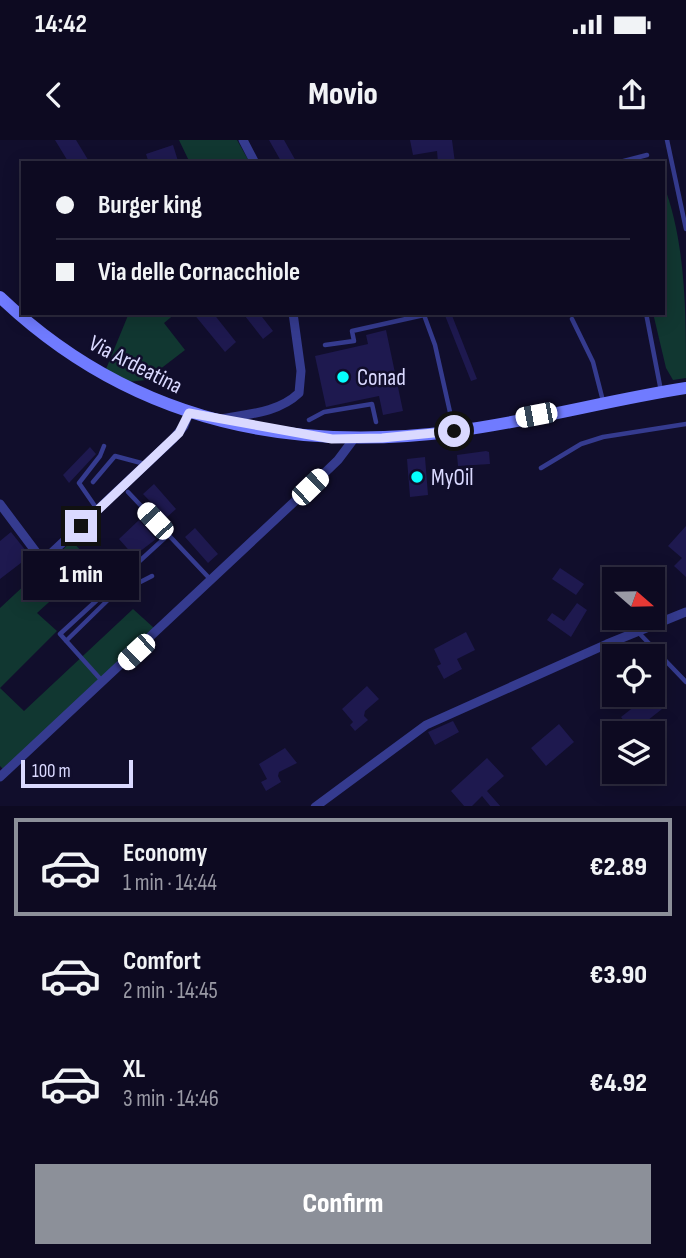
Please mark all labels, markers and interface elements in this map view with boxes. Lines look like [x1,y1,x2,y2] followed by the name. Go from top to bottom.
[35,9,87,40] text: 14:42
[308,75,378,114] text: Movio
[35,76,73,114] icon: back
[613,76,651,114] icon: share
[98,190,202,221] text: Burger king
[98,257,300,288] text: Via delle Cornacchiole
[84,329,187,400] street label: Via Ardeatina
[357,364,406,392] place label: Conad
[335,369,351,385] marker: Conad
[514,401,559,429] car
[438,415,470,447] route start
[431,464,473,492] place label: MyOil
[288,465,333,509] car
[409,469,425,485] marker: MyOil
[133,498,178,544] car
[65,510,97,542] route end
[23,550,139,600] callout: 1 min
[59,561,103,589] text: 1 min
[602,567,665,630] north arrow
[602,567,665,784] map controls
[114,630,159,674] car
[602,644,665,707] button: locate
[602,721,665,784] button: layers
[21,758,133,789] scale bar
[32,760,71,783] text: 100 m
[39,836,102,899] icon: car
[123,838,207,869] text: Economy
[590,852,647,883] text: €2.89
[123,869,217,897] text: 1 min · 14:44
[39,944,102,1007] icon: car
[123,946,201,977] text: Comfort
[590,960,647,991] text: €3.90
[123,977,218,1005] text: 2 min · 14:45
[39,1052,102,1115] icon: car
[123,1054,145,1085] text: XL
[590,1068,647,1099] text: €4.92
[123,1085,219,1113] text: 3 min · 14:46
[35,1164,651,1244] button: Confirm

